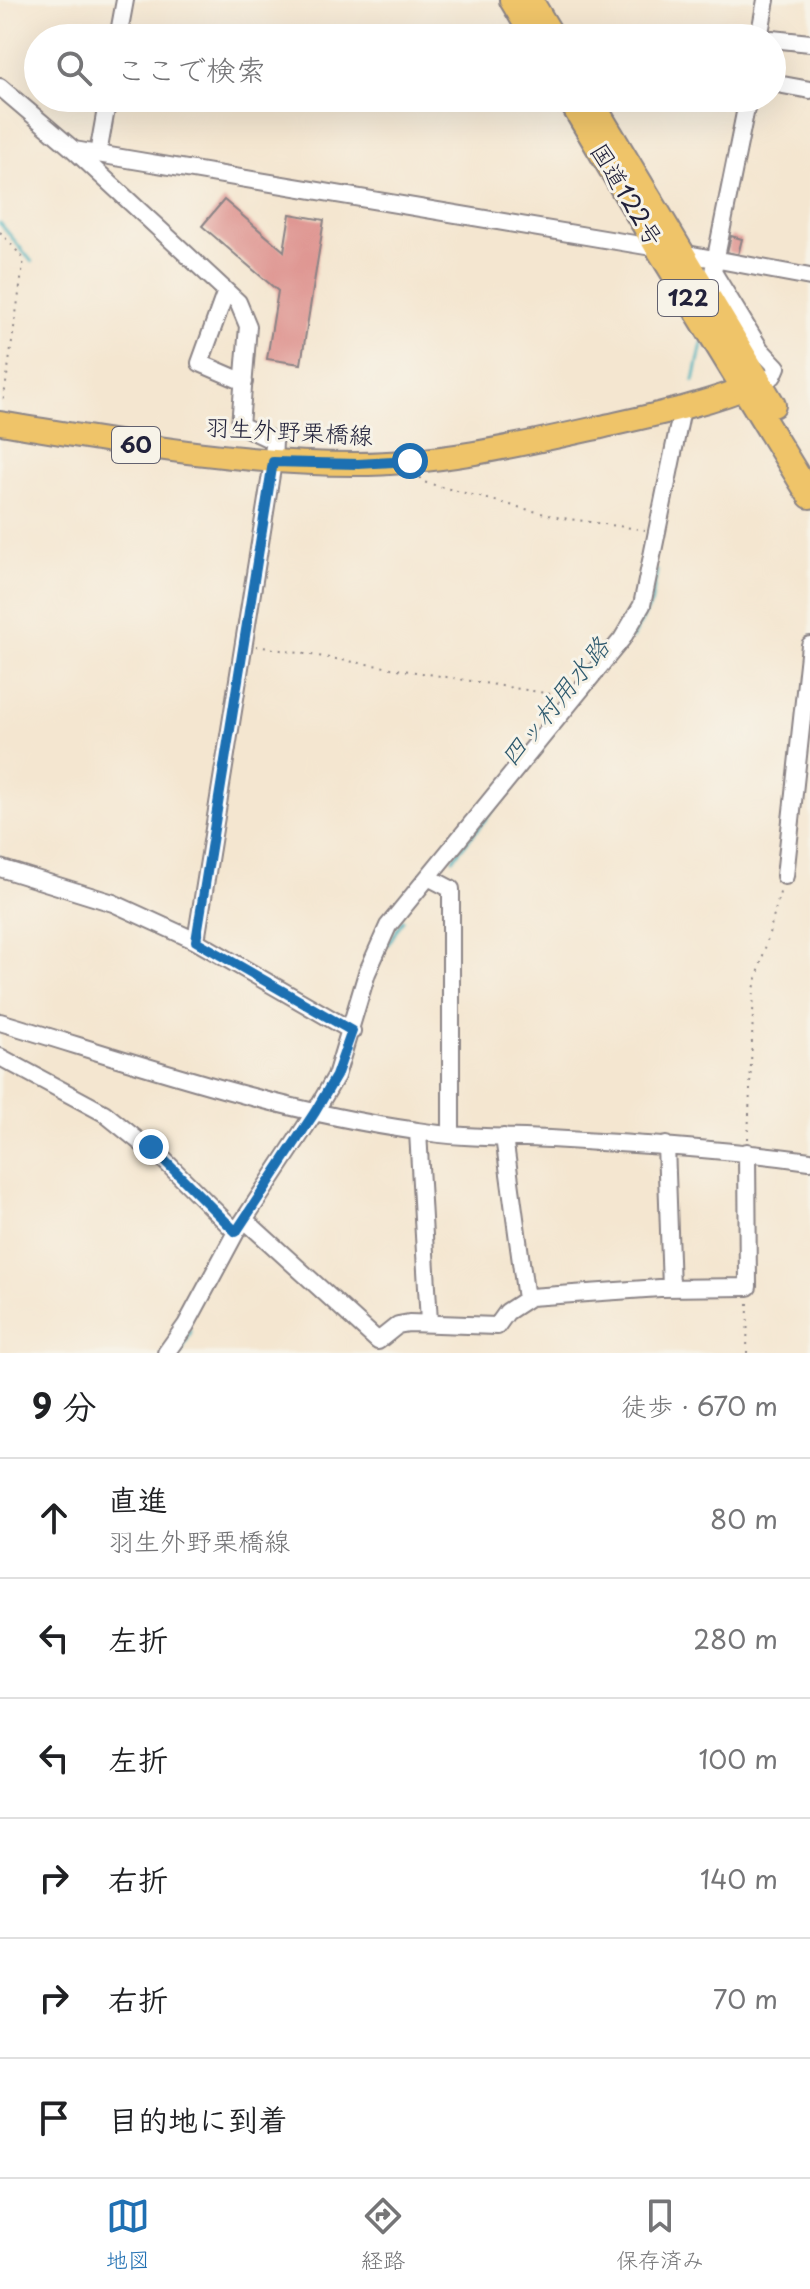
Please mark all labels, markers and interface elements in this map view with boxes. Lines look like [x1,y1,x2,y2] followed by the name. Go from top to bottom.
[24,24,786,112] search box
[52,46,96,90] icon: search
[116,46,266,91] text: ここで検索
[583,135,673,253] street label: 国道122号
[658,280,718,316] road number: 122
[204,408,374,452] street label: 羽生外野栗橋線
[112,427,160,463] road number: 60
[392,443,428,479] route start
[490,627,619,774] water label: 四ッ村用水路
[133,1129,169,1165] route end
[32,1379,97,1431] text: 9 分
[621,1386,778,1425] text: 徒歩 · 670 m
[108,1476,168,1521] text: 直進
[32,1496,76,1540] icon: ahead
[710,1499,778,1538] text: 80 m
[108,1521,290,1560] text: 羽生外野栗橋線
[32,1616,76,1660] icon: left
[108,1616,168,1661] text: 左折
[693,1619,778,1658] text: 280 m
[32,1736,76,1780] icon: left
[108,1736,168,1781] text: 左折
[698,1739,778,1778] text: 100 m
[32,1856,76,1900] icon: right
[108,1856,168,1901] text: 右折
[700,1859,778,1898] text: 140 m
[32,1976,76,2020] icon: right
[108,1976,168,2021] text: 右折
[713,1979,778,2018] text: 70 m
[32,2096,76,2140] icon: arrive
[108,2096,288,2141] text: 目的地に到着
[106,2194,150,2275] tab: 地図
[361,2194,405,2275] tab: 経路
[616,2194,704,2275] tab: 保存済み

